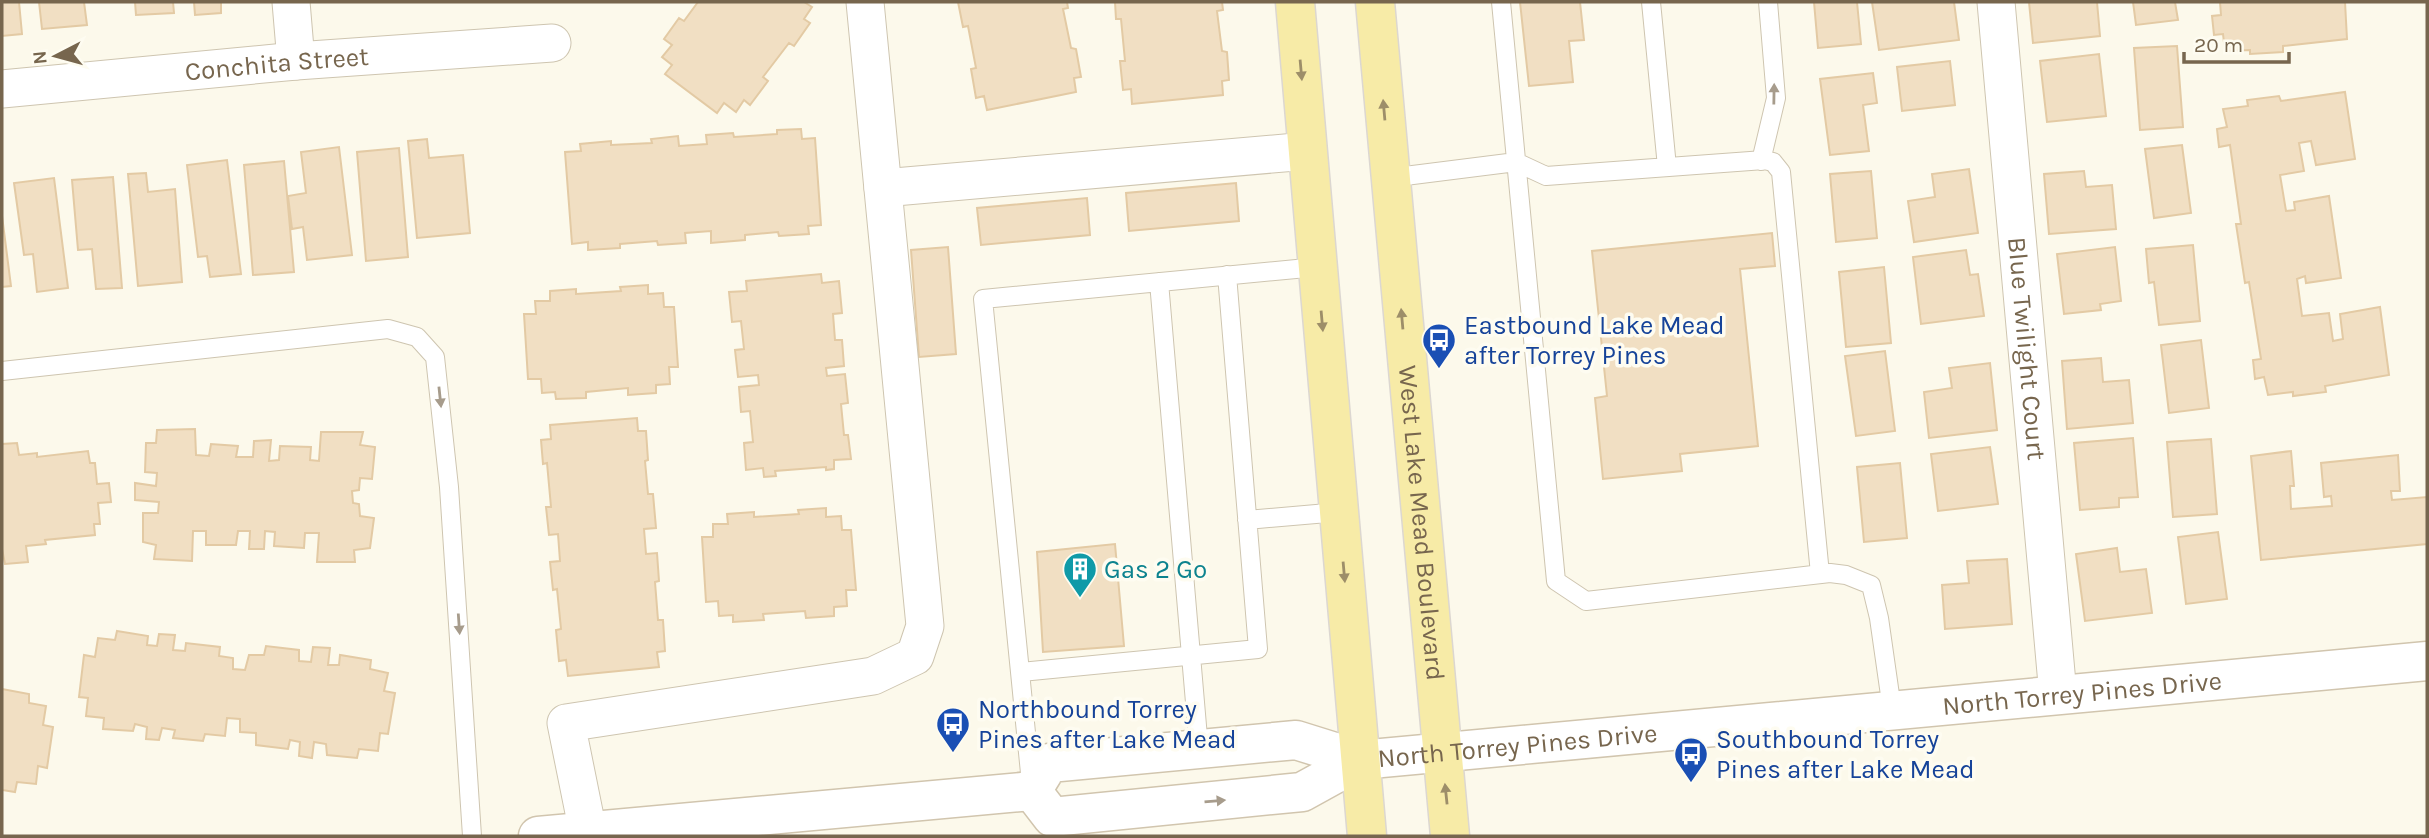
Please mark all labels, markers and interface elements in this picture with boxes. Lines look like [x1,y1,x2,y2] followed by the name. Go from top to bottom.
[21,21,91,91] north arrow
[2184,21,2289,65] scale bar
[2194,33,2243,57] text: 20 m
[184,41,370,88] street label: Conchita Street
[28,50,52,66] text: N
[1296,59,1307,81] one-way arrow
[1769,83,1780,105] one-way arrow
[1378,98,1389,120] one-way arrow
[2001,236,2052,462] street label: Blue Twilight Court
[1396,308,1407,330] one-way arrow
[1317,310,1328,332] one-way arrow
[1464,310,1725,371] place label: Eastbound Lake Mead after Torrey Pines
[1420,321,1458,370] bus stop icon: Eastbound Lake Mead after Torrey Pines
[1392,364,1451,682] street label: West Lake Mead Boulevard
[434,387,445,409] one-way arrow
[1061,550,1099,599] building icon: Gas 2 Go
[1104,554,1207,585] place label: Gas 2 Go
[1339,561,1350,583] one-way arrow
[454,613,465,635] one-way arrow
[1941,665,2223,722] street label: North Torrey Pines Drive
[978,694,1237,755] place label: Northbound Torrey Pines after Lake Mead
[934,705,972,754] bus stop icon: Northbound Torrey Pines after Lake Mead
[1376,717,1659,774] street label: North Torrey Pines Drive
[1716,724,1975,785] place label: Southbound Torrey Pines after Lake Mead
[1672,735,1710,784] bus stop icon: Southbound Torrey Pines after Lake Mead
[1440,782,1451,804] one-way arrow
[1205,795,1227,806] one-way arrow

